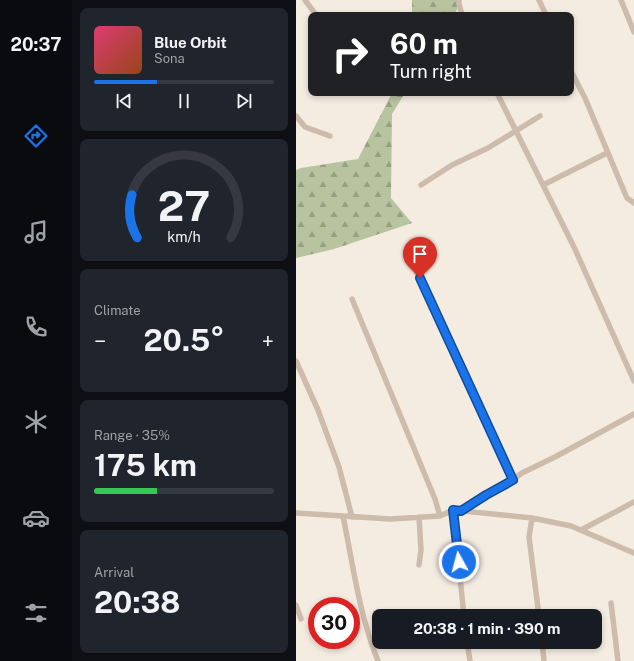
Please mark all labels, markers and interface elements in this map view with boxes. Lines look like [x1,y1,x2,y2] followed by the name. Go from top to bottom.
[390,27,458,60] text: 60 m
[324,28,376,80] icon: right
[11,34,61,55] text: 20:37
[154,34,227,51] text: Blue Orbit
[154,51,185,66] text: Sona
[390,61,472,82] text: Turn right
[113,90,135,112] icon: previous
[173,90,195,112] icon: pause
[233,90,255,112] icon: next
[22,122,50,150] icon: directions
[158,181,210,230] text: 27
[22,218,50,246] icon: music
[167,227,201,244] text: km/h
[403,237,437,278] pin
[409,243,431,265] icon: arrive
[94,303,141,318] text: Climate
[22,313,50,341] icon: phone
[144,322,224,358] text: 20.5°
[94,328,106,354] text: −
[262,328,274,354] text: +
[22,408,50,436] icon: climate
[94,428,170,443] text: Range · 35%
[94,447,197,483] text: 175 km
[22,504,50,532] icon: car
[438,541,480,583] position arrow
[94,565,134,580] text: Arrival
[94,584,180,620] text: 20:38
[308,597,360,649] speed limit sign: 30
[22,599,50,627] icon: filters
[414,620,560,637] text: 20:38 · 1 min · 390 m

